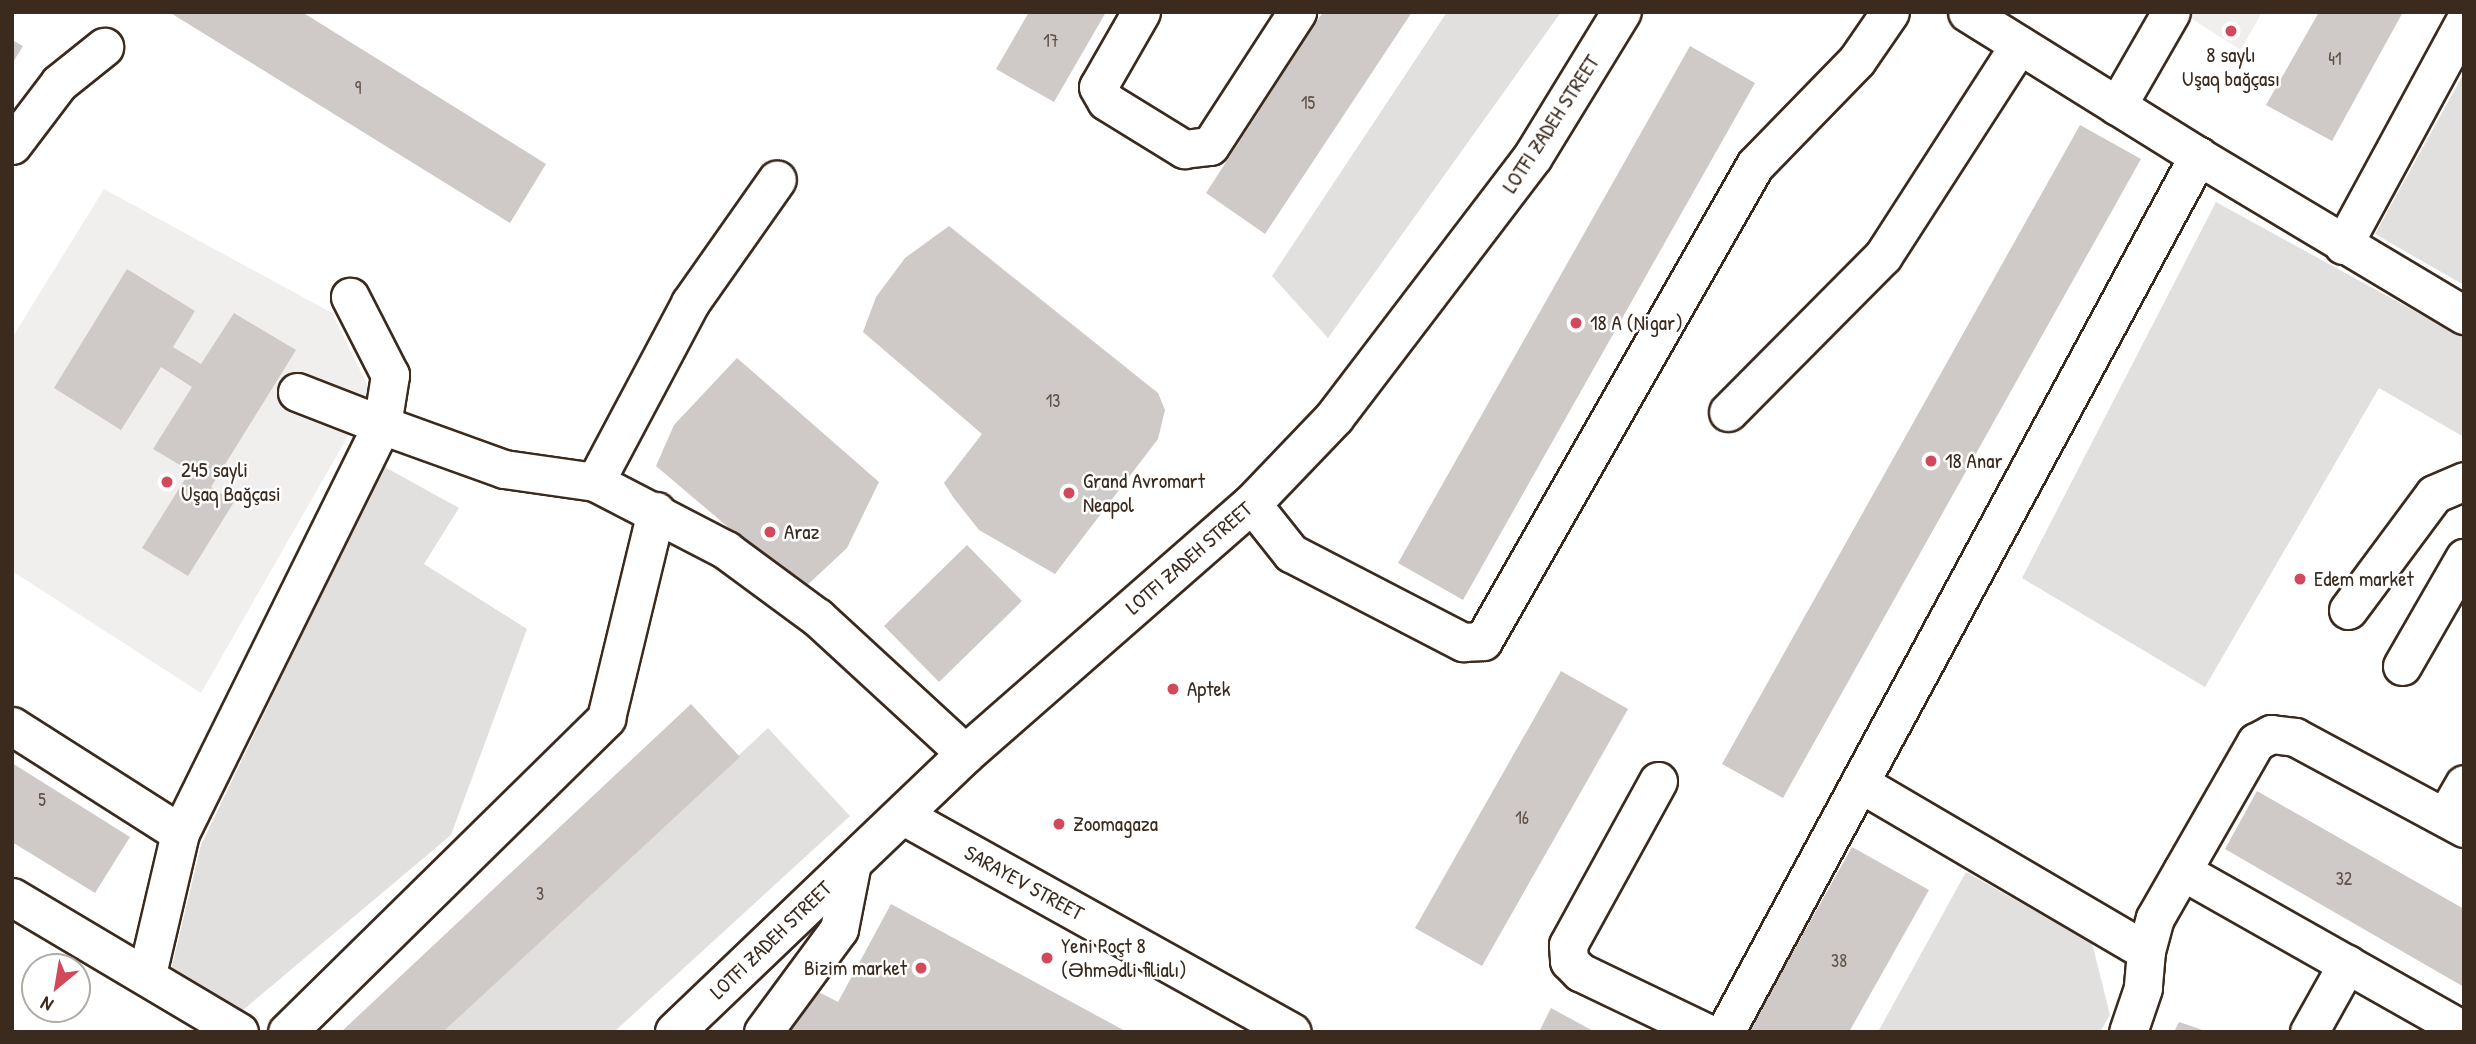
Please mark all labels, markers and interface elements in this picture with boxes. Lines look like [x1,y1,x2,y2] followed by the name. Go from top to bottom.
[2223,23,2239,39] marker: 8 saylı Uşaq bağçası
[1043,30,1059,52] house number: 17
[2182,42,2280,92] place label: 8 saylı Uşaq bağçası
[2328,48,2342,70] house number: 41
[1497,50,1605,198] street label: LOTFI ZADEH STREET
[355,77,361,99] house number: 9
[1301,92,1315,114] house number: 15
[1590,310,1683,336] place label: 18 A (Nigar)
[1568,315,1584,331] marker: 18 A (Nigar)
[1046,390,1060,412] house number: 13
[1945,448,2003,474] place label: 18 Anar
[1923,453,1939,469] marker: 18 Anar
[181,457,281,507] place label: 245 sayli Uşaq Bağçasi
[1083,468,1205,518] place label: Grand Avromart Neapol
[159,474,175,490] marker: 245 sayli Uşaq Bağçasi
[1061,485,1077,501] marker: Grand Avromart Neapol
[1121,496,1257,620] street label: LOTFI ZADEH STREET
[784,519,820,545] place label: Araz
[762,524,778,540] marker: Araz
[2314,566,2414,592] place label: Edem market
[2292,571,2308,587] marker: Edem market
[1187,676,1231,702] place label: Aptek
[1165,681,1181,697] marker: Aptek
[38,789,46,811] house number: 5
[1515,807,1529,829] house number: 16
[1073,811,1158,837] place label: Zoomagaza
[1051,816,1067,832] marker: Zoomagaza
[960,840,1088,926] street label: SARAYEV STREET
[2336,868,2352,890] house number: 32
[705,876,837,1004] street label: LOTFI ZADEH STREET
[536,883,544,905] house number: 3
[1061,933,1187,983] place label: Yeni Poçt 8 (Əhmədli filialı)
[1039,950,1055,966] marker: Yeni Poçt 8 (Əhmədli filialı)
[1831,950,1847,972] house number: 38
[21,953,91,1023] north arrow
[804,955,907,981] place label: Bizim market
[913,960,929,976] marker: Bizim market
[36,991,57,1018] text: N

